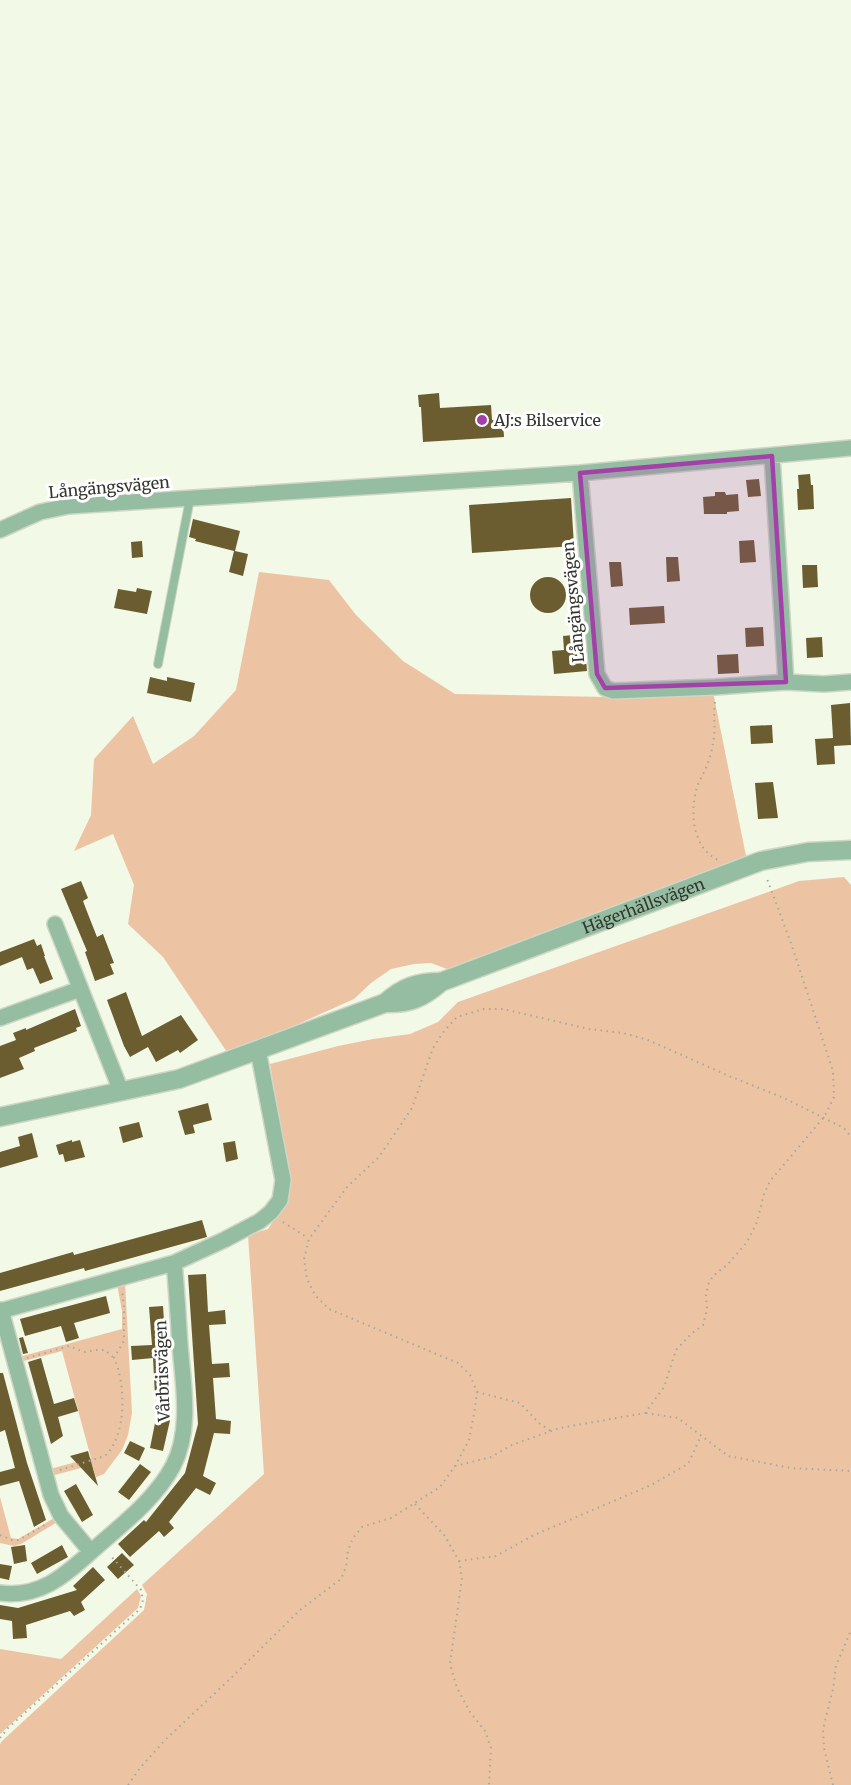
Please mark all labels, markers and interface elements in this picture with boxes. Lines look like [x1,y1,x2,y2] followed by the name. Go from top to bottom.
[493,410,601,430] place label: AJ:s Bilservice
[475,413,489,427] marker: AJ:s Bilservice
[48,472,171,502] street label: Långängsvägen
[558,540,588,663] street label: Långängsvägen
[579,873,708,938] street label: Hägerhällsvägen
[150,1320,174,1423] street label: Vårbrisvägen

